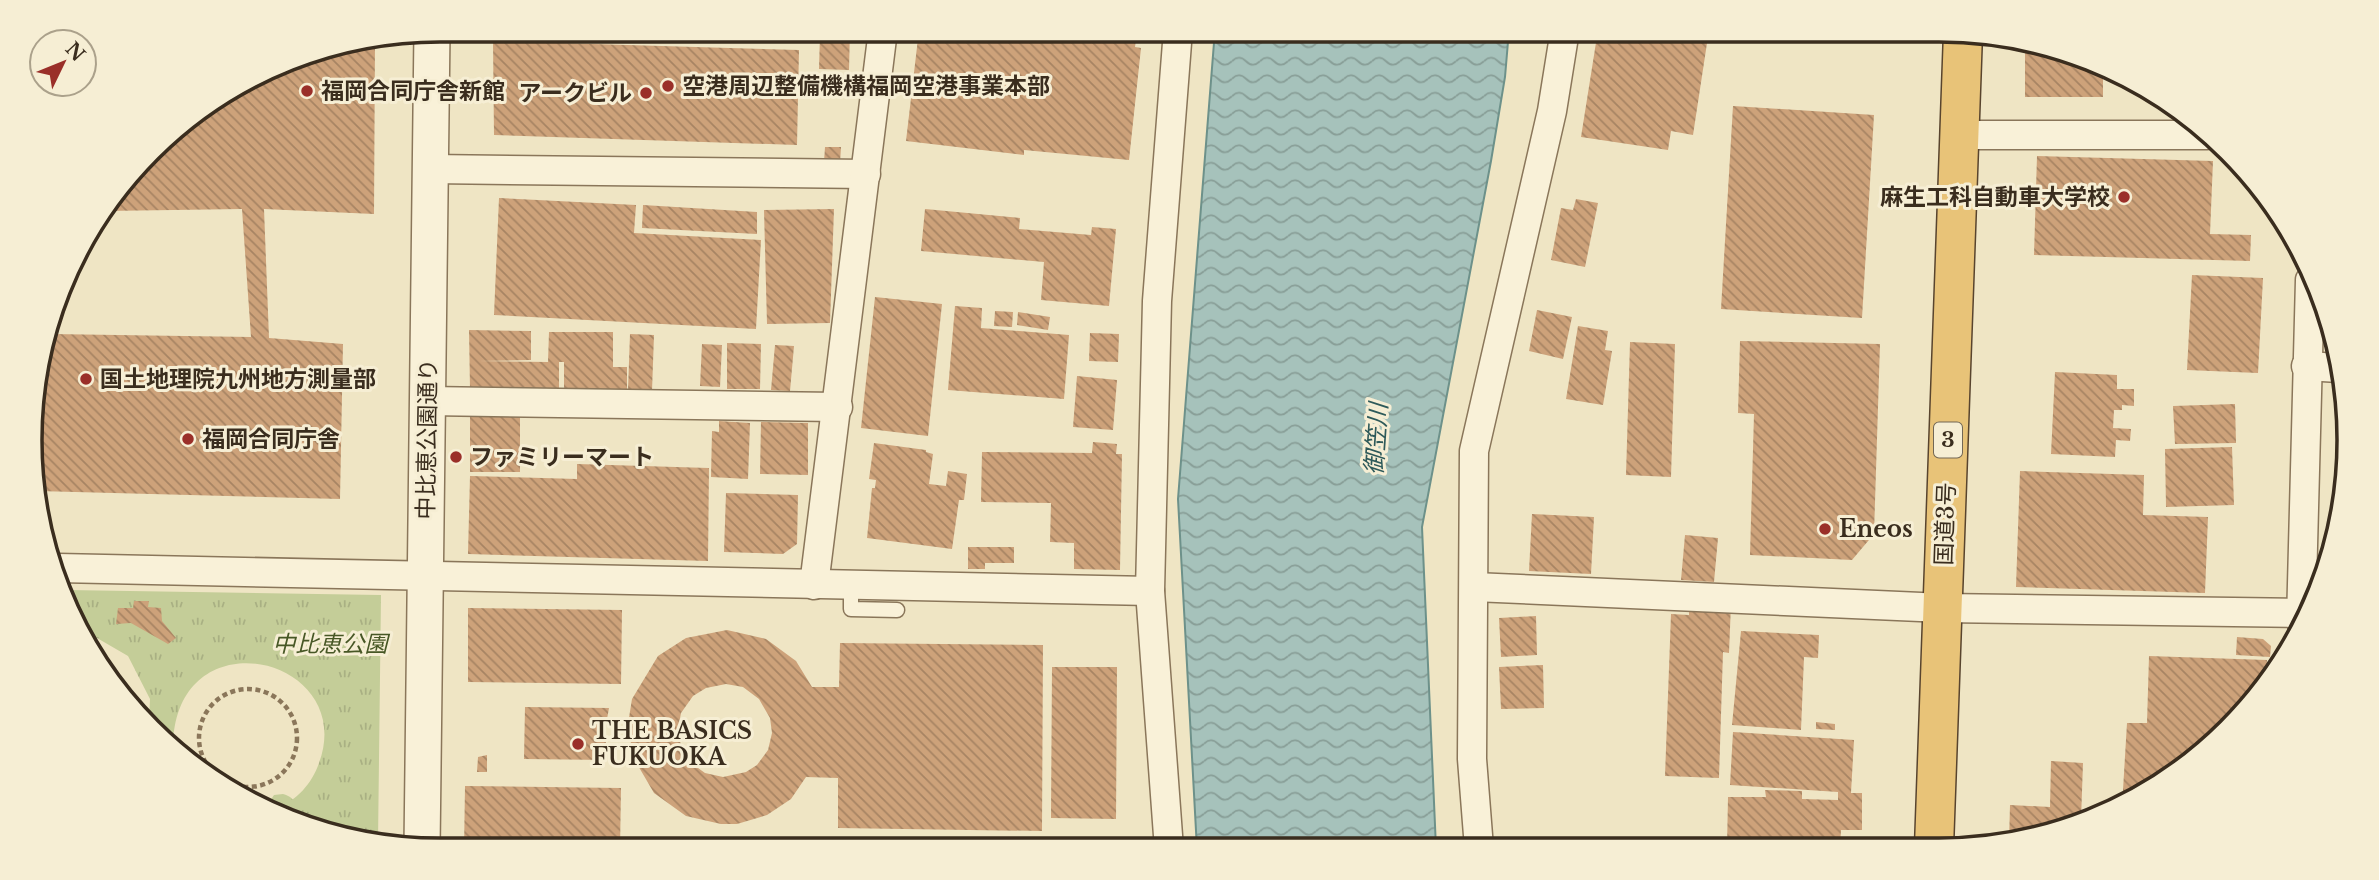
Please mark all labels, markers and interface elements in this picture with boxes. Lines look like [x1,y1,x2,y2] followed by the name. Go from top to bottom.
[28,28,98,98] north arrow
[61,37,90,66] text: N
[682,72,1050,100] place label: 空港周辺整備機構福岡空港事業本部
[321,77,505,105] place label: 福岡合同庁舎新館
[660,78,676,94] marker: 空港周辺整備機構福岡空港事業本部
[518,79,632,107] place label: アークビル
[299,83,315,99] marker: 福岡合同庁舎新館
[638,85,654,101] marker: アークビル
[1880,183,2110,211] place label: 麻生工科自動車大学校
[2116,189,2132,205] marker: 麻生工科自動車大学校
[412,358,442,520] street label: 中比恵公園通り
[100,365,376,393] place label: 国土地理院九州地方測量部
[78,371,94,387] marker: 国土地理院九州地方測量部
[1359,399,1393,476] water label: 御笠川
[1934,422,1962,458] road number: 3
[202,425,340,453] place label: 福岡合同庁舎
[180,431,196,447] marker: 福岡合同庁舎
[470,443,654,471] place label: ファミリーマート
[448,449,464,465] marker: ファミリーマート
[1930,482,1960,566] street label: 国道3号
[1839,515,1913,543] place label: Eneos
[1817,521,1833,537] marker: Eneos
[273,630,391,658] park label: 中比恵公園
[592,717,752,771] place label: THE BASICS FUKUOKA
[570,736,586,752] marker: THE BASICS FUKUOKA

